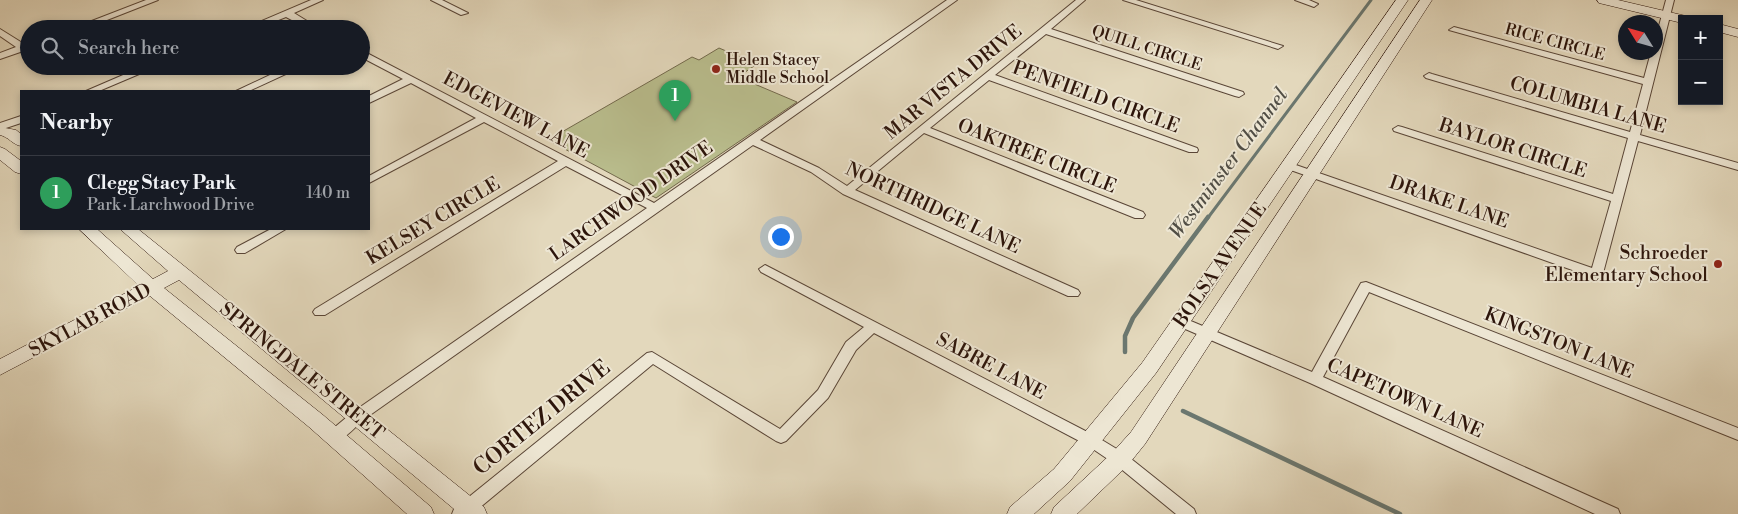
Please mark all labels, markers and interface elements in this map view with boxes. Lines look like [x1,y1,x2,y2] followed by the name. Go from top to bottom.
[1618,15,1663,60] north arrow
[1678,15,1723,105] map controls
[1678,15,1723,60] button: +
[879,19,1027,145] street label: MAR VISTA DRIVE
[1503,19,1607,65] street label: RICE CIRCLE
[20,20,370,75] search box
[1089,21,1205,75] street label: QUILL CIRCLE
[38,34,66,62] icon: search
[78,36,179,60] text: Search here
[726,50,829,88] place label: Helen Stacey Middle School
[1009,56,1183,138] street label: PENFIELD CIRCLE
[1678,60,1723,105] button: −
[710,63,722,75] marker: Helen Stacey Middle School
[439,66,593,164] street label: EDGEVIEW LANE
[1507,71,1669,139] street label: COLUMBIA LANE
[659,80,691,121] pin: 1
[1164,83,1294,244] water label: Westminster Channel
[40,110,113,136] text: Nearby
[1435,112,1590,183] street label: BAYLOR CIRCLE
[954,113,1120,199] street label: OAKTREE CIRCLE
[545,135,717,267] street label: LARCHWOOD DRIVE
[842,157,1024,259] street label: NORTHRIDGE LANE
[1386,170,1512,234] street label: DRAKE LANE
[87,171,236,195] text: Clegg Stacy Park
[362,172,504,270] street label: KELSEY CIRCLE
[52,183,60,203] text: 1
[306,183,350,203] text: 140 m
[87,195,254,215] text: Park · Larchwood Drive
[1167,198,1272,333] street label: BOLSA AVENUE
[768,224,794,250] your location
[1545,241,1708,287] place label: Schroeder Elementary School
[1712,258,1724,270] marker: Schroeder Elementary School
[25,278,155,362] street label: SKYLAB ROAD
[215,297,389,445] street label: SPRINGDALE STREET
[1481,302,1637,384] street label: KINGSTON LANE
[932,327,1050,405] street label: SABRE LANE
[1323,353,1487,443] street label: CAPETOWN LANE
[468,354,616,482] street label: CORTEZ DRIVE

